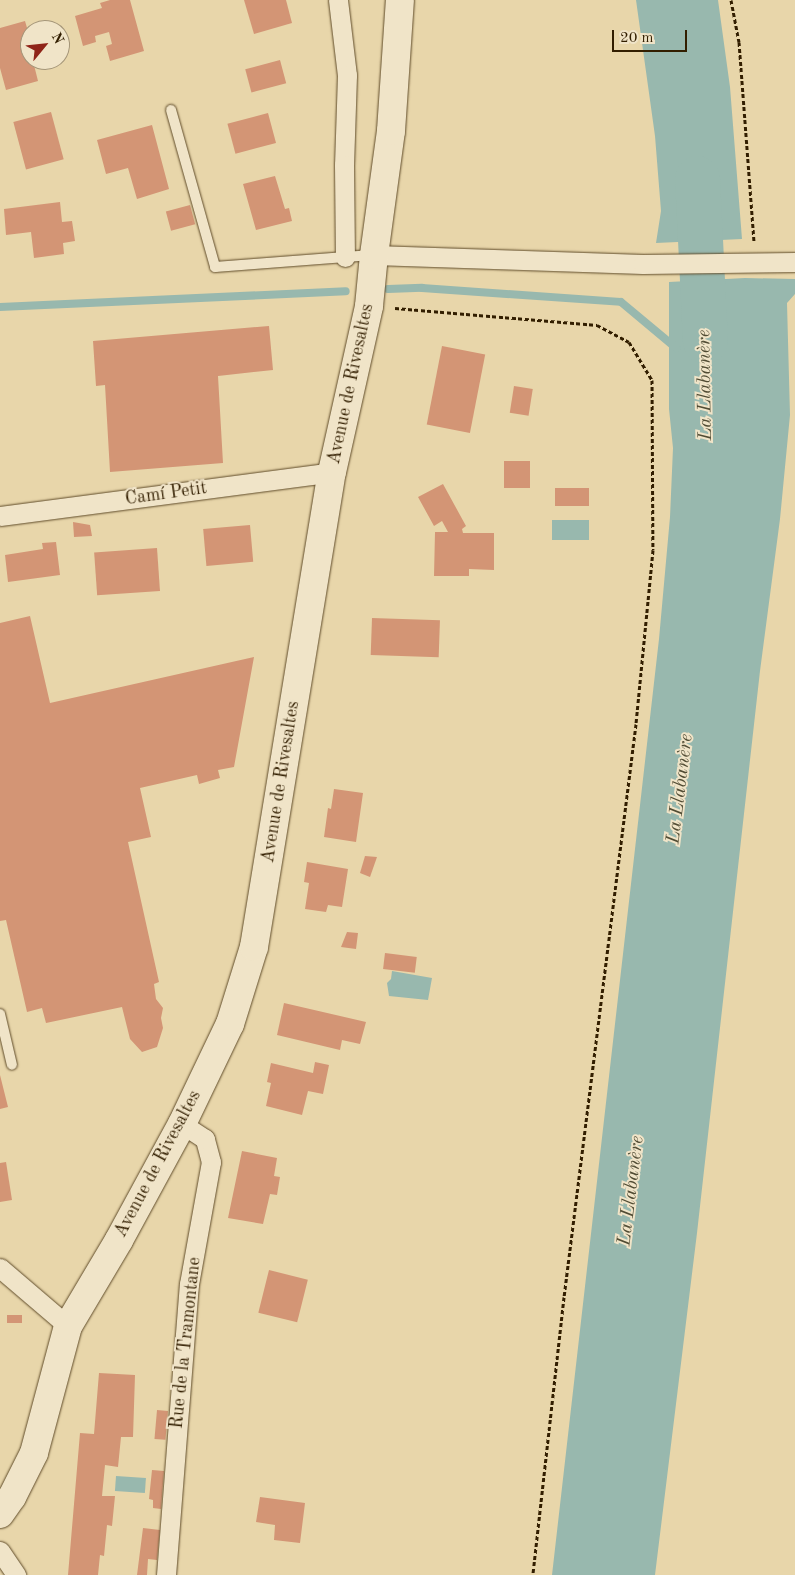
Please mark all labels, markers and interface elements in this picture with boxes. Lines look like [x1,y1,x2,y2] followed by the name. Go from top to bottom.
[20,20,70,70] north arrow
[615,20,690,52] scale bar
[49,30,66,46] text: N
[620,31,654,46] text: 20 m
[323,302,379,466] street label: Avenue de Rivesaltes
[694,329,718,441] water label: La Llabanère
[124,478,208,510] street label: Camí Petit
[258,700,304,864] street label: Avenue de Rivesaltes
[663,733,699,845] water label: La Llabanère
[110,1087,206,1241] street label: Avenue de Rivesaltes
[614,1135,650,1247] water label: La Llabanère
[166,1256,206,1430] street label: Rue de la Tramontane

